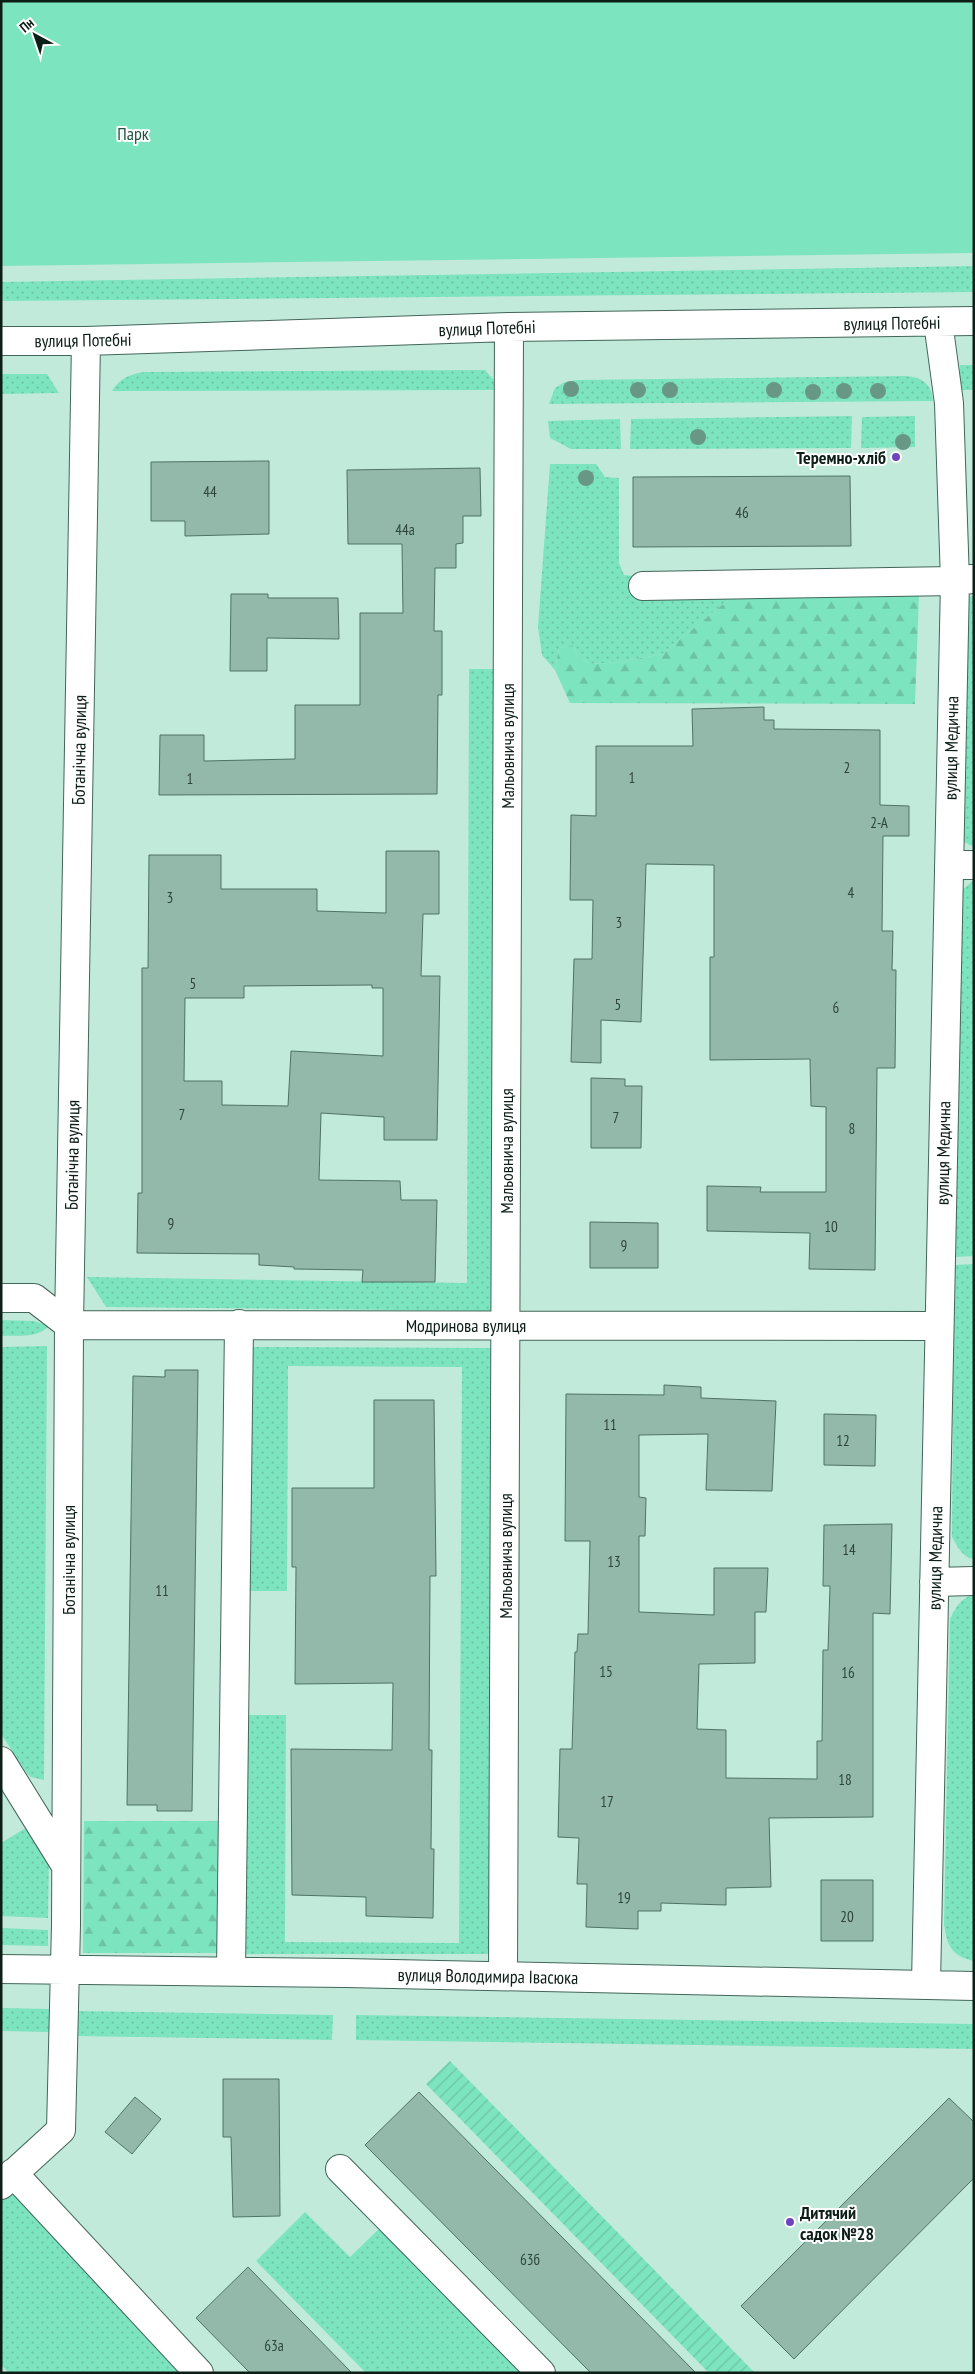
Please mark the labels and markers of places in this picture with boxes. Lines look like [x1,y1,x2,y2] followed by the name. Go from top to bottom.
[796,446,886,469] place label: Теремно-хліб
[890,451,902,463] marker: Теремно-хліб
[800,2201,874,2245] place label: Дитячий садок №28
[784,2216,796,2228] marker: Дитячий садок №28

